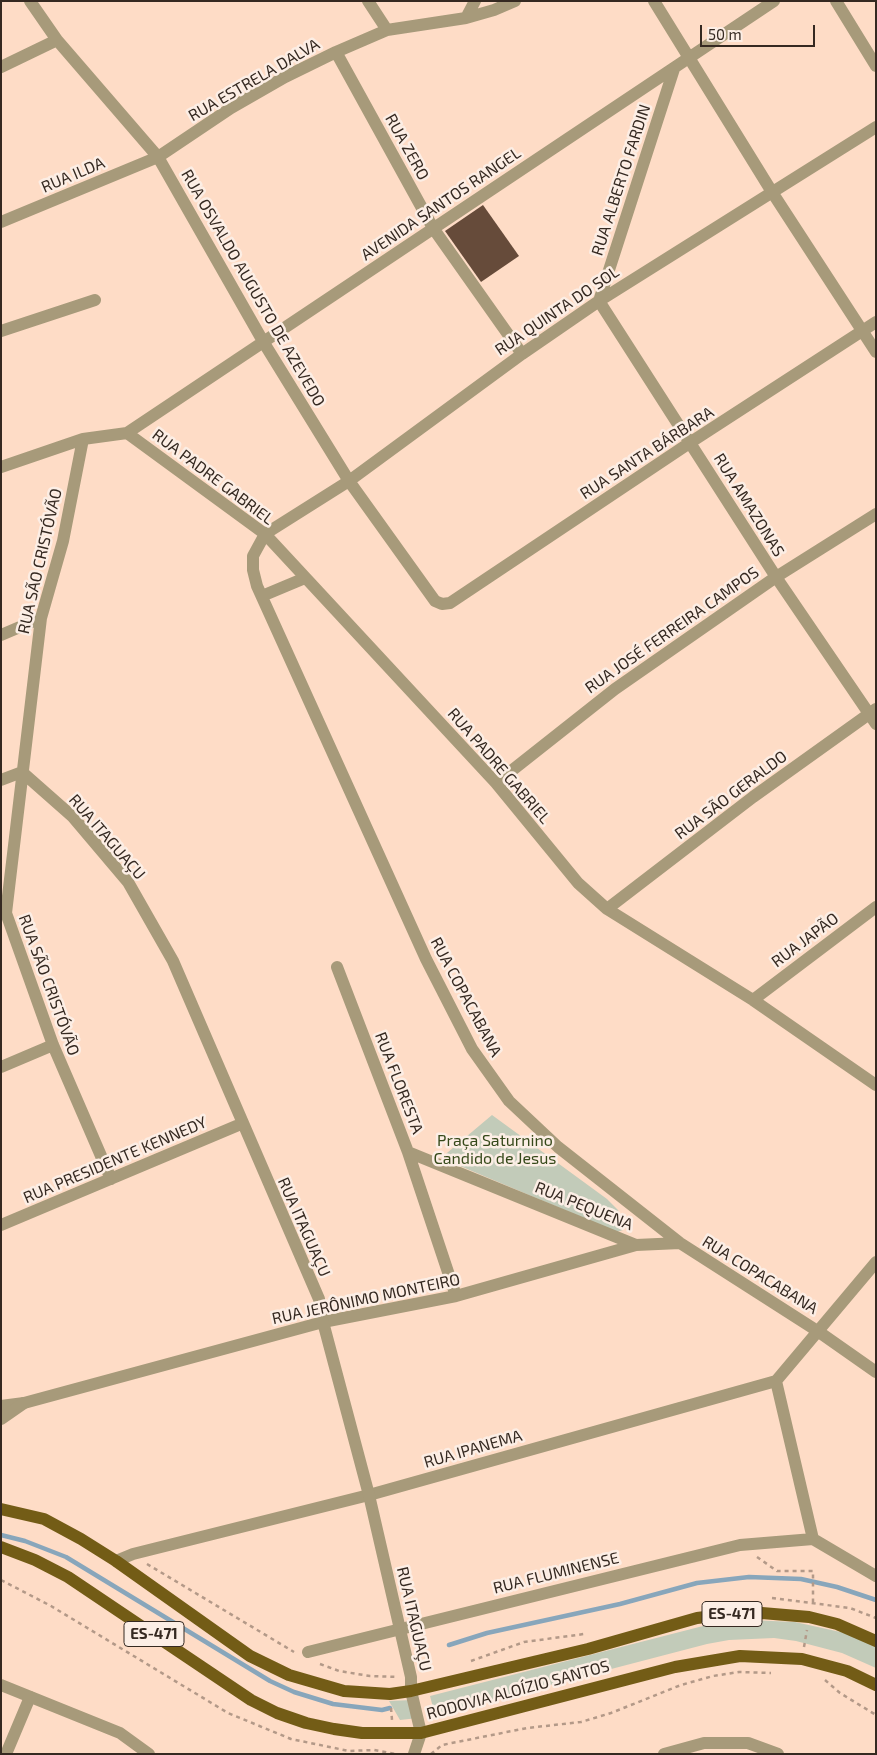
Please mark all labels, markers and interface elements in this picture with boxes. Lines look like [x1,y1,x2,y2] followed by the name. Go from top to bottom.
[702,15,817,47] scale bar
[708,25,742,43] text: 50 m
[185,35,323,125] street label: RUA ESTRELA DALVA
[587,102,655,258] street label: RUA ALBERTO FARDIN
[381,111,433,183] street label: RUA ZERO
[357,143,525,265] street label: AVENIDA SANTOS RANGEL
[38,153,108,197] street label: RUA ILDA
[177,166,329,410] street label: RUA OSVALDO AUGUSTO DE AZEVEDO
[491,262,623,360] street label: RUA QUINTA DO SOL
[577,403,717,503] street label: RUA SANTA BÁRBARA
[149,425,277,529] street label: RUA PADRE GABRIEL
[710,450,788,560] street label: RUA AMAZONAS
[14,486,66,636] street label: RUA SÃO CRISTÓVÃO
[581,563,763,697] street label: RUA JOSÉ FERREIRA CAMPOS
[444,704,554,828] street label: RUA PADRE GABRIEL
[671,747,791,843] street label: RUA SÃO GERALDO
[65,790,149,884] street label: RUA ITAGUAÇU
[768,909,842,971] street label: RUA JAPÃO
[15,912,83,1058] street label: RUA SÃO CRISTÓVÃO
[426,934,506,1060] street label: RUA COPACABANA
[371,1029,427,1137] street label: RUA FLORESTA
[20,1113,210,1207] street label: RUA PRESIDENTE KENNEDY
[434,1131,556,1169] park label: Praça Saturnino Candido de Jesus
[274,1174,334,1280] street label: RUA ITAGUAÇU
[532,1178,636,1234] street label: RUA PEQUENA
[699,1232,821,1318] street label: RUA COPACABANA
[270,1270,462,1328] street label: RUA JERÔNIMO MONTEIRO
[422,1426,524,1472] street label: RUA IPANEMA
[491,1548,621,1598] street label: RUA FLUMINENSE
[393,1565,435,1673] street label: RUA ITAGUAÇU
[702,1602,762,1626] road number: ES-471
[124,1622,184,1646] road number: ES-471
[424,1656,612,1724] street label: RODOVIA ALOÍZIO SANTOS

